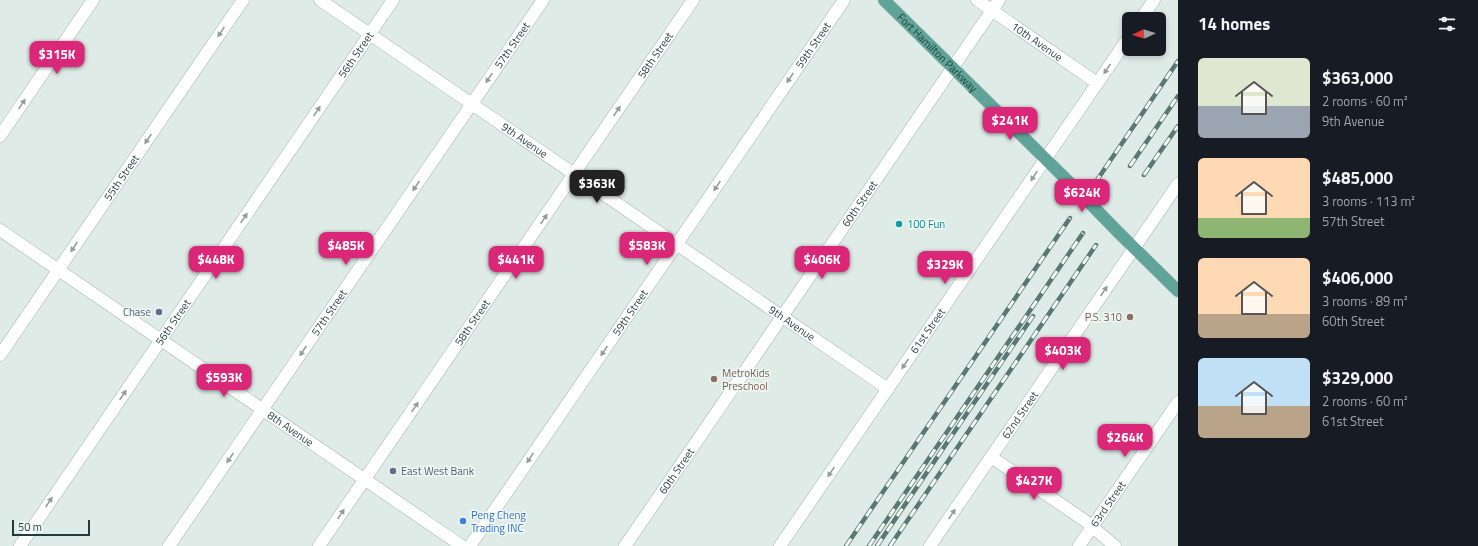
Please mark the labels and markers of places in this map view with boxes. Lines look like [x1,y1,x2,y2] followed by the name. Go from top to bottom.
[29,41,85,75] pin: $315K
[982,107,1038,141] pin: $241K
[569,170,625,204] pin: $363K
[1054,179,1110,213] pin: $624K
[907,216,945,232] place label: 100 Fun
[894,219,904,229] marker: 100 Fun
[318,232,374,266] pin: $485K
[619,232,675,266] pin: $583K
[188,246,244,280] pin: $448K
[488,246,544,280] pin: $441K
[794,246,850,280] pin: $406K
[917,251,973,285] pin: $329K
[123,304,151,320] place label: Chase
[154,307,164,317] marker: Chase
[1085,309,1122,325] place label: P.S. 310
[1125,312,1135,322] marker: P.S. 310
[1035,337,1091,371] pin: $403K
[196,364,252,398] pin: $593K
[722,365,770,394] place label: MetroKids Preschool
[709,374,719,384] marker: MetroKids Preschool
[1097,424,1153,458] pin: $264K
[401,463,475,479] place label: East West Bank
[388,466,398,476] marker: East West Bank
[1006,467,1062,501] pin: $427K
[471,507,526,536] place label: Peng Cheng Trading INC
[458,516,468,526] marker: Peng Cheng Trading INC

